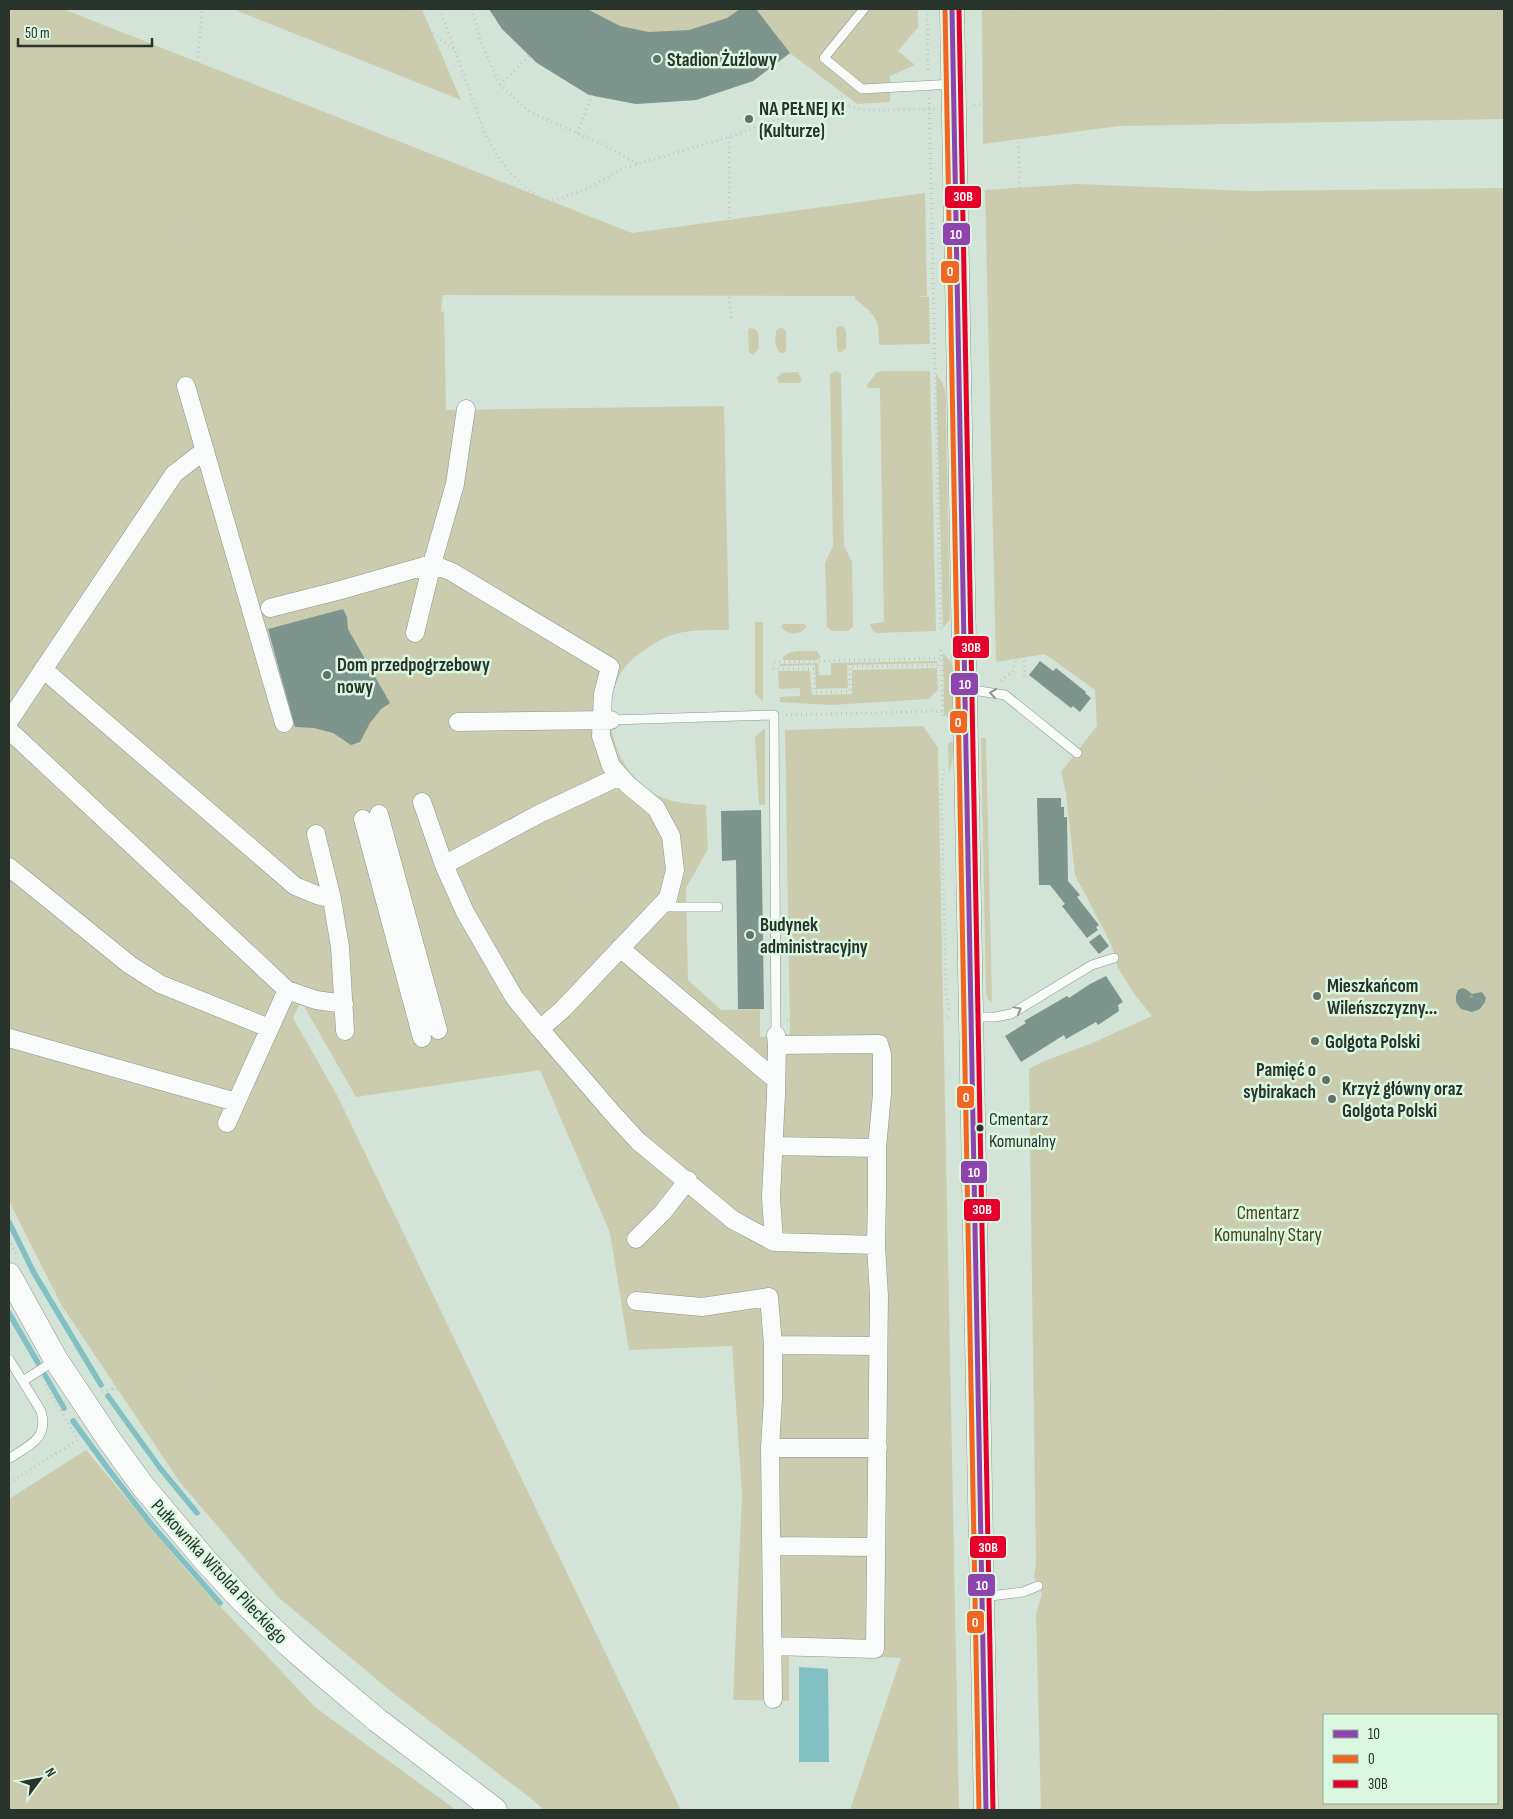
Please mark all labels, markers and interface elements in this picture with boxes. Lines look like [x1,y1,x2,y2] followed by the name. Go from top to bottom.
[18,15,151,47] scale bar
[25,24,50,43] text: 50 m
[667,49,777,72] place label: Stadion Żużlowy
[651,53,663,65] marker: Stadion Żużlowy
[759,98,845,143] place label: NA PEŁNEJ K! (Kulturze)
[743,113,755,125] marker: NA PEŁNEJ K! (Kulturze)
[944,185,982,209] line badge: 30B
[953,188,973,205] text: 30B
[942,222,971,246] line badge: 10
[950,226,962,243] text: 10
[940,260,960,284] line badge: 0
[947,263,954,280] text: 0
[952,635,990,659] line badge: 30B
[961,639,981,656] text: 30B
[337,654,490,699] place label: Dom przedpogrzebowy nowy
[321,669,333,681] marker: Dom przedpogrzebowy nowy
[950,672,979,696] line badge: 10
[959,676,971,693] text: 10
[988,688,997,698] one-way arrow
[949,710,968,734] line badge: 0
[955,714,962,731] text: 0
[760,914,868,959] place label: Budynek administracyjny
[744,929,756,941] marker: Budynek administracyjny
[1327,975,1437,1020] place label: Mieszkańcom Wileńszczyzny...
[1311,990,1323,1002] marker: Mieszkańcom Wileńszczyzny...
[1012,1006,1021,1016] one-way arrow
[1325,1031,1420,1054] place label: Golgota Polski
[1309,1035,1321,1047] marker: Golgota Polski
[1243,1059,1316,1104] place label: Pamięć o sybirakach
[1320,1074,1332,1086] marker: Pamięć o sybirakach
[1342,1078,1463,1123] place label: Krzyż główny oraz Golgota Polski
[956,1085,975,1109] line badge: 0
[963,1089,970,1106] text: 0
[1326,1093,1338,1105] marker: Krzyż główny oraz Golgota Polski
[989,1109,1056,1152] place label: Cmentarz Komunalny
[975,1123,985,1133] marker: Cmentarz Komunalny
[960,1160,988,1184] line badge: 10
[968,1164,980,1181] text: 10
[963,1198,1001,1222] line badge: 30B
[972,1201,992,1218] text: 30B
[1214,1202,1323,1247] park label: Cmentarz Komunalny Stary
[146,1495,292,1649] street label: Pułkownika Witolda Pileckiego
[969,1535,1007,1559] line badge: 30B
[978,1539,998,1556] text: 30B
[967,1573,996,1597] line badge: 10
[976,1577,988,1594] text: 10
[966,1610,985,1634] line badge: 0
[972,1614,979,1631] text: 0
[1323,1714,1498,1804] legend
[1368,1725,1380,1744] text: 10
[1368,1750,1375,1769] text: 0
[15,1754,65,1804] north arrow
[41,1765,60,1780] text: N
[1368,1775,1388,1794] text: 30B

